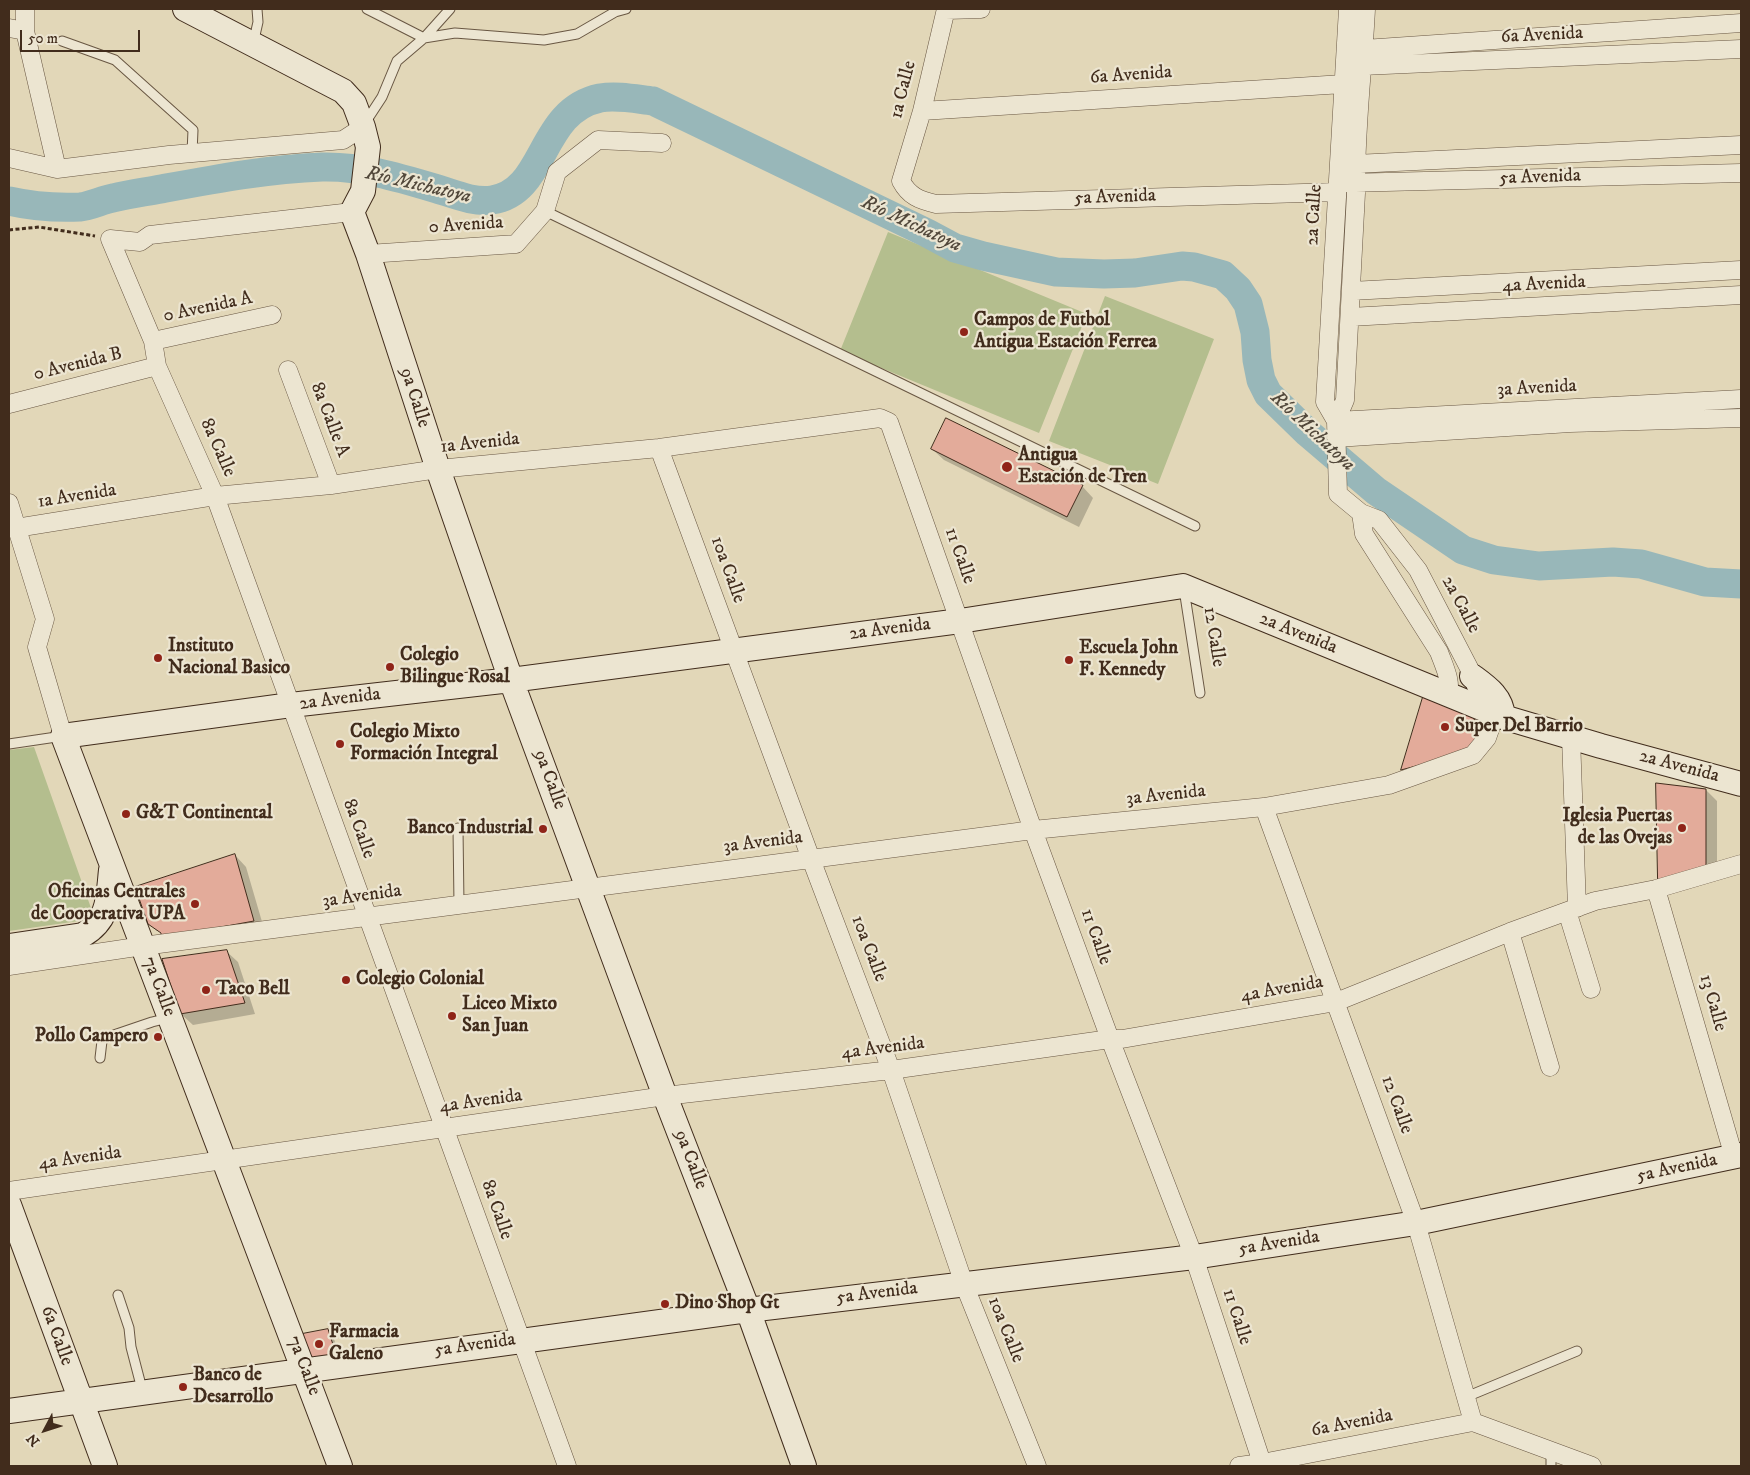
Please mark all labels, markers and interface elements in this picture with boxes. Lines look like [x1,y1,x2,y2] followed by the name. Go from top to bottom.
[22,20,142,52] scale bar
[1500,22,1584,50] street label: 6a Avenida
[28,29,58,48] text: 50 m
[886,59,922,121] street label: 1a Calle
[1089,62,1173,90] street label: 6a Avenida
[363,162,473,210] water label: Río Michatoya
[1499,165,1581,191] street label: 5a Avenida
[1302,184,1328,246] street label: 2a Calle
[1074,185,1156,211] street label: 5a Avenida
[857,191,965,259] water label: Río Michatoya
[428,212,504,240] street label: 0 Avenida
[1502,271,1586,299] street label: 4a Avenida
[161,287,255,329] street label: 0 Avenida A
[974,310,1157,354] place label: Campos de Futbol Antigua Estación Ferrea
[958,326,970,338] marker: Campos de Futbol Antigua Estación Ferrea
[31,343,125,387] street label: 0 Avenida B
[394,365,434,431] street label: 9a Calle
[1497,376,1577,402] street label: 3a Avenida
[304,380,354,460] street label: 8a Calle A
[1265,387,1359,477] water label: Río Michatoya
[194,415,240,481] street label: 8a Calle
[439,429,521,459] street label: 1a Avenida
[1018,445,1147,489] place label: Antigua Estación de Tren
[1000,460,1014,474] marker: Antigua Estación de Tren
[36,480,118,514] street label: 1a Avenida
[938,525,980,587] street label: 11 Calle
[704,534,750,606] street label: 10a Calle
[1436,573,1484,637] street label: 2a Calle
[1197,605,1229,669] street label: 12 Calle
[1256,608,1340,660] street label: 2a Avenida
[848,614,932,646] street label: 2a Avenida
[168,636,290,680] place label: Instituto Nacional Basico
[1079,638,1178,682] place label: Escuela John F. Kennedy
[400,645,510,689] place label: Colegio Bilingue Rosal
[152,652,164,664] marker: Instituto Nacional Basico
[1063,654,1075,666] marker: Escuela John F. Kennedy
[384,661,396,673] marker: Colegio Bilingue Rosal
[298,684,382,716] street label: 2a Avenida
[1455,716,1583,738] place label: Super Del Barrio
[1439,721,1451,733] marker: Super Del Barrio
[350,722,498,766] place label: Colegio Mixto Formación Integral
[334,738,346,750] marker: Colegio Mixto Formación Integral
[1637,745,1721,789] street label: 2a Avenida
[528,747,570,813] street label: 9a Calle
[1125,781,1207,811] street label: 3a Avenida
[337,796,379,862] street label: 8a Calle
[136,803,272,825] place label: G&T Continental
[1562,806,1672,850] place label: Iglesia Puertas de las Ovejas
[120,808,132,820] marker: G&T Continental
[407,818,533,840] place label: Banco Industrial
[1676,822,1688,834] marker: Iglesia Puertas de las Ovejas
[537,823,549,835] marker: Banco Industrial
[722,827,804,859] street label: 3a Avenida
[321,880,403,914] street label: 3a Avenida
[31,882,185,926] place label: Oficinas Centrales de Cooperativa UPA
[189,898,201,910] marker: Oficinas Centrales de Cooperativa UPA
[1074,906,1116,968] street label: 11 Calle
[845,913,891,985] street label: 10a Calle
[136,954,180,1020] street label: 7a Calle
[356,969,484,991] place label: Colegio Colonial
[1239,972,1325,1008] street label: 4a Avenida
[1693,972,1731,1034] street label: 13 Calle
[340,974,352,986] marker: Colegio Colonial
[216,979,290,1001] place label: Taco Bell
[200,984,212,996] marker: Taco Bell
[462,994,557,1038] place label: Liceo Mixto San Juan
[446,1010,458,1022] marker: Liceo Mixto San Juan
[35,1026,148,1048] place label: Pollo Campero
[152,1031,164,1043] marker: Pollo Campero
[840,1033,926,1065] street label: 4a Avenida
[1375,1073,1417,1137] street label: 12 Calle
[438,1085,524,1119] street label: 4a Avenida
[668,1127,712,1193] street label: 9a Calle
[37,1142,123,1176] street label: 4a Avenida
[1635,1149,1719,1189] street label: 5a Avenida
[475,1177,517,1243] street label: 8a Calle
[1237,1226,1321,1262] street label: 5a Avenida
[835,1278,919,1310] street label: 5a Avenida
[1216,1286,1256,1348] street label: 11 Calle
[675,1293,779,1315] place label: Dino Shop Gt
[981,1294,1029,1366] street label: 10a Calle
[659,1298,671,1310] marker: Dino Shop Gt
[35,1303,77,1369] street label: 6a Calle
[329,1322,399,1366] place label: Farmacia Galeno
[433,1329,517,1363] street label: 5a Avenida
[281,1333,325,1399] street label: 7a Calle
[313,1338,325,1350] marker: Farmacia Galeno
[193,1365,273,1409] place label: Banco de Desarrollo
[177,1381,189,1393] marker: Banco de Desarrollo
[20,1405,70,1455] north arrow
[1309,1405,1395,1443] street label: 6a Avenida
[23,1429,44,1450] text: N

